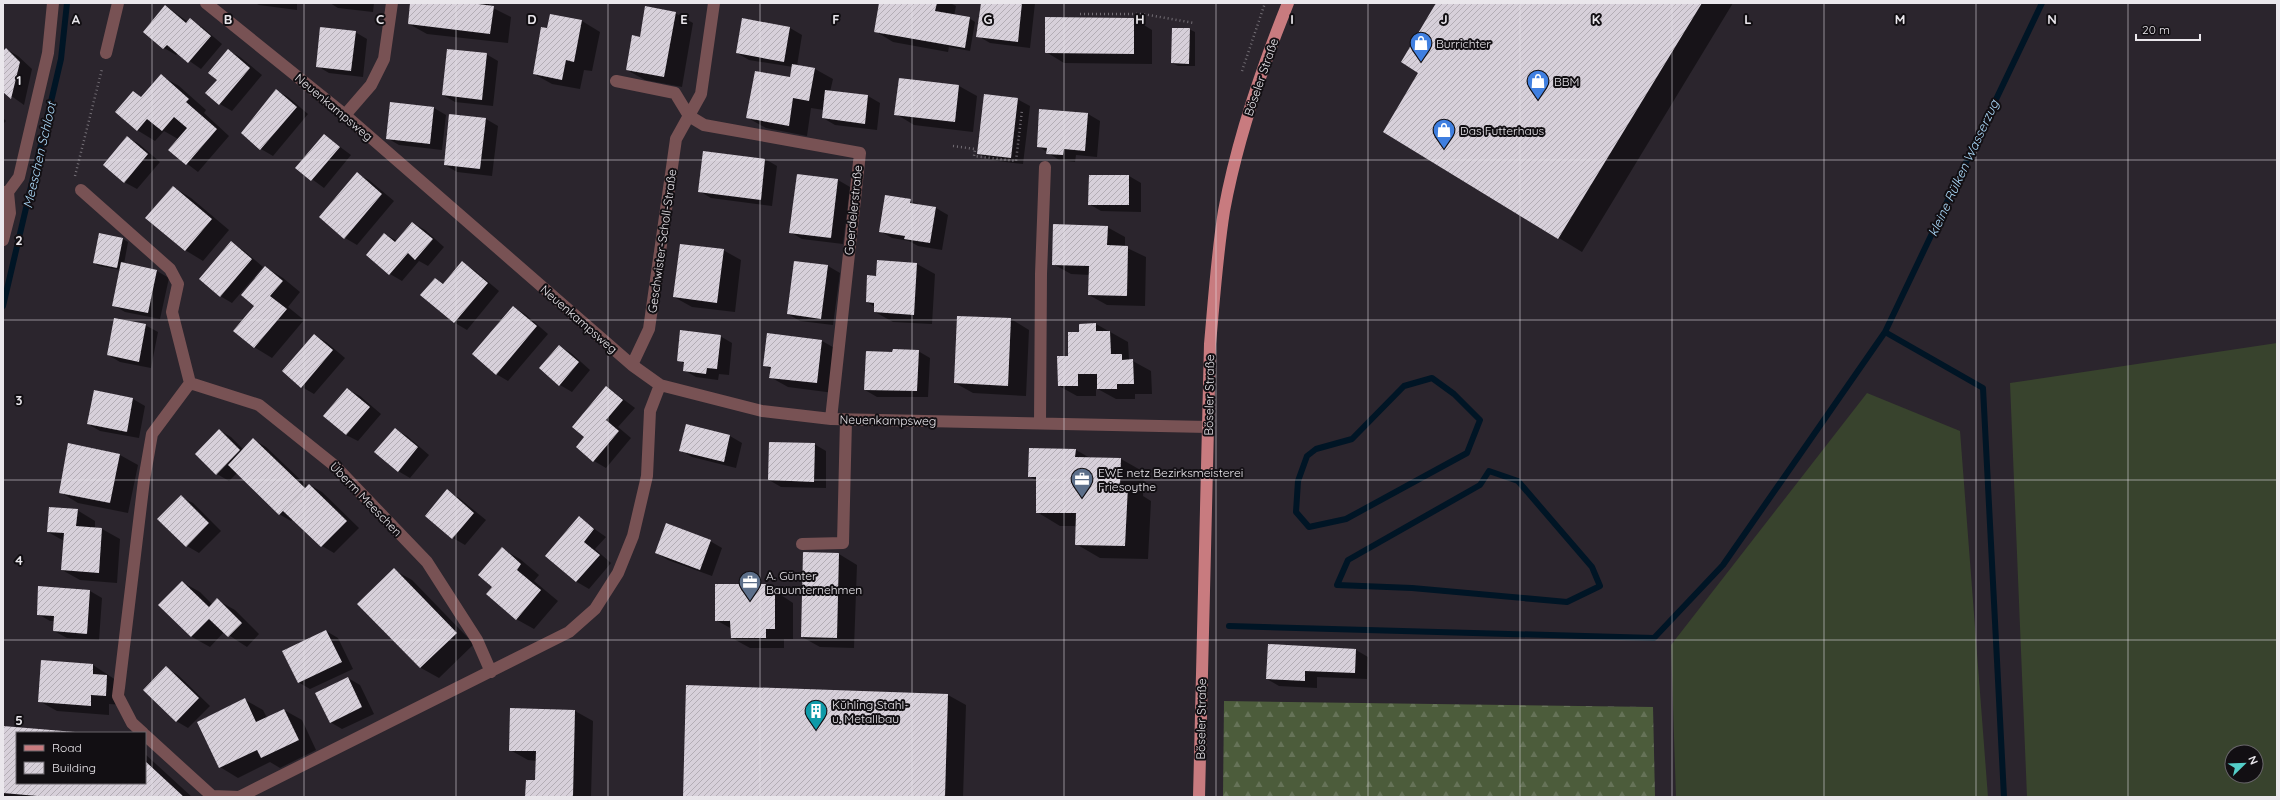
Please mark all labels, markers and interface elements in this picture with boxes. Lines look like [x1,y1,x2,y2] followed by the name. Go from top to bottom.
[72,11,81,27] text: A
[224,11,232,27] text: B
[376,11,384,27] text: C
[527,11,537,27] text: D
[680,11,688,27] text: E
[832,11,840,27] text: F
[983,11,993,27] text: G
[1135,11,1145,27] text: H
[1290,11,1294,27] text: I
[1440,11,1448,27] text: J
[1592,11,1601,27] text: K
[1744,11,1752,27] text: L
[1895,11,1905,27] text: M
[2047,11,2057,27] text: N
[2136,16,2200,42] scale bar
[2142,22,2170,37] text: 20 m
[1408,30,1434,63] shop icon: Burrichter
[1241,36,1281,118] street label: Böseler Straße
[1436,36,1491,51] place label: Burrichter
[1525,68,1551,101] shop icon: BBM
[292,70,376,144] street label: Neuenkampsweg
[16,72,22,88] text: 1
[1554,74,1580,89] place label: BBM
[1924,96,2002,239] water label: kleine Rülken Wasserzug
[19,99,59,210] water label: Meeschen Schloot
[1431,117,1457,150] shop icon: Das Futterhaus
[1460,123,1545,138] place label: Das Futterhaus
[841,164,865,256] street label: Goerdelerstraße
[644,168,680,314] street label: Geschwister-Scholl-Straße
[15,232,23,248] text: 2
[538,282,620,356] street label: Neuenkampsweg
[1201,354,1217,436] street label: Böseler Straße
[16,392,23,408] text: 3
[839,412,937,428] street label: Neuenkampsweg
[327,459,405,539] street label: Überm Meeschen
[1098,465,1243,494] place label: EWE netz Bezirksmeisterei Friesoythe
[1069,466,1095,499] office icon: EWE netz Bezirksmeisterei Friesoythe
[15,552,23,568] text: 4
[766,568,862,597] place label: A. Günter Bauunternehmen
[737,569,763,602] office icon: A. Günter Bauunternehmen
[1193,678,1209,760] street label: Böseler Straße
[832,697,909,726] place label: Kühling Stahl- u. Metallbau
[803,698,829,731] building icon: Kühling Stahl- u. Metallbau
[15,712,23,728] text: 5
[16,732,146,784] legend
[52,740,82,755] text: Road
[2224,744,2264,784] north arrow
[2245,754,2261,767] text: N
[52,760,96,775] text: Building

